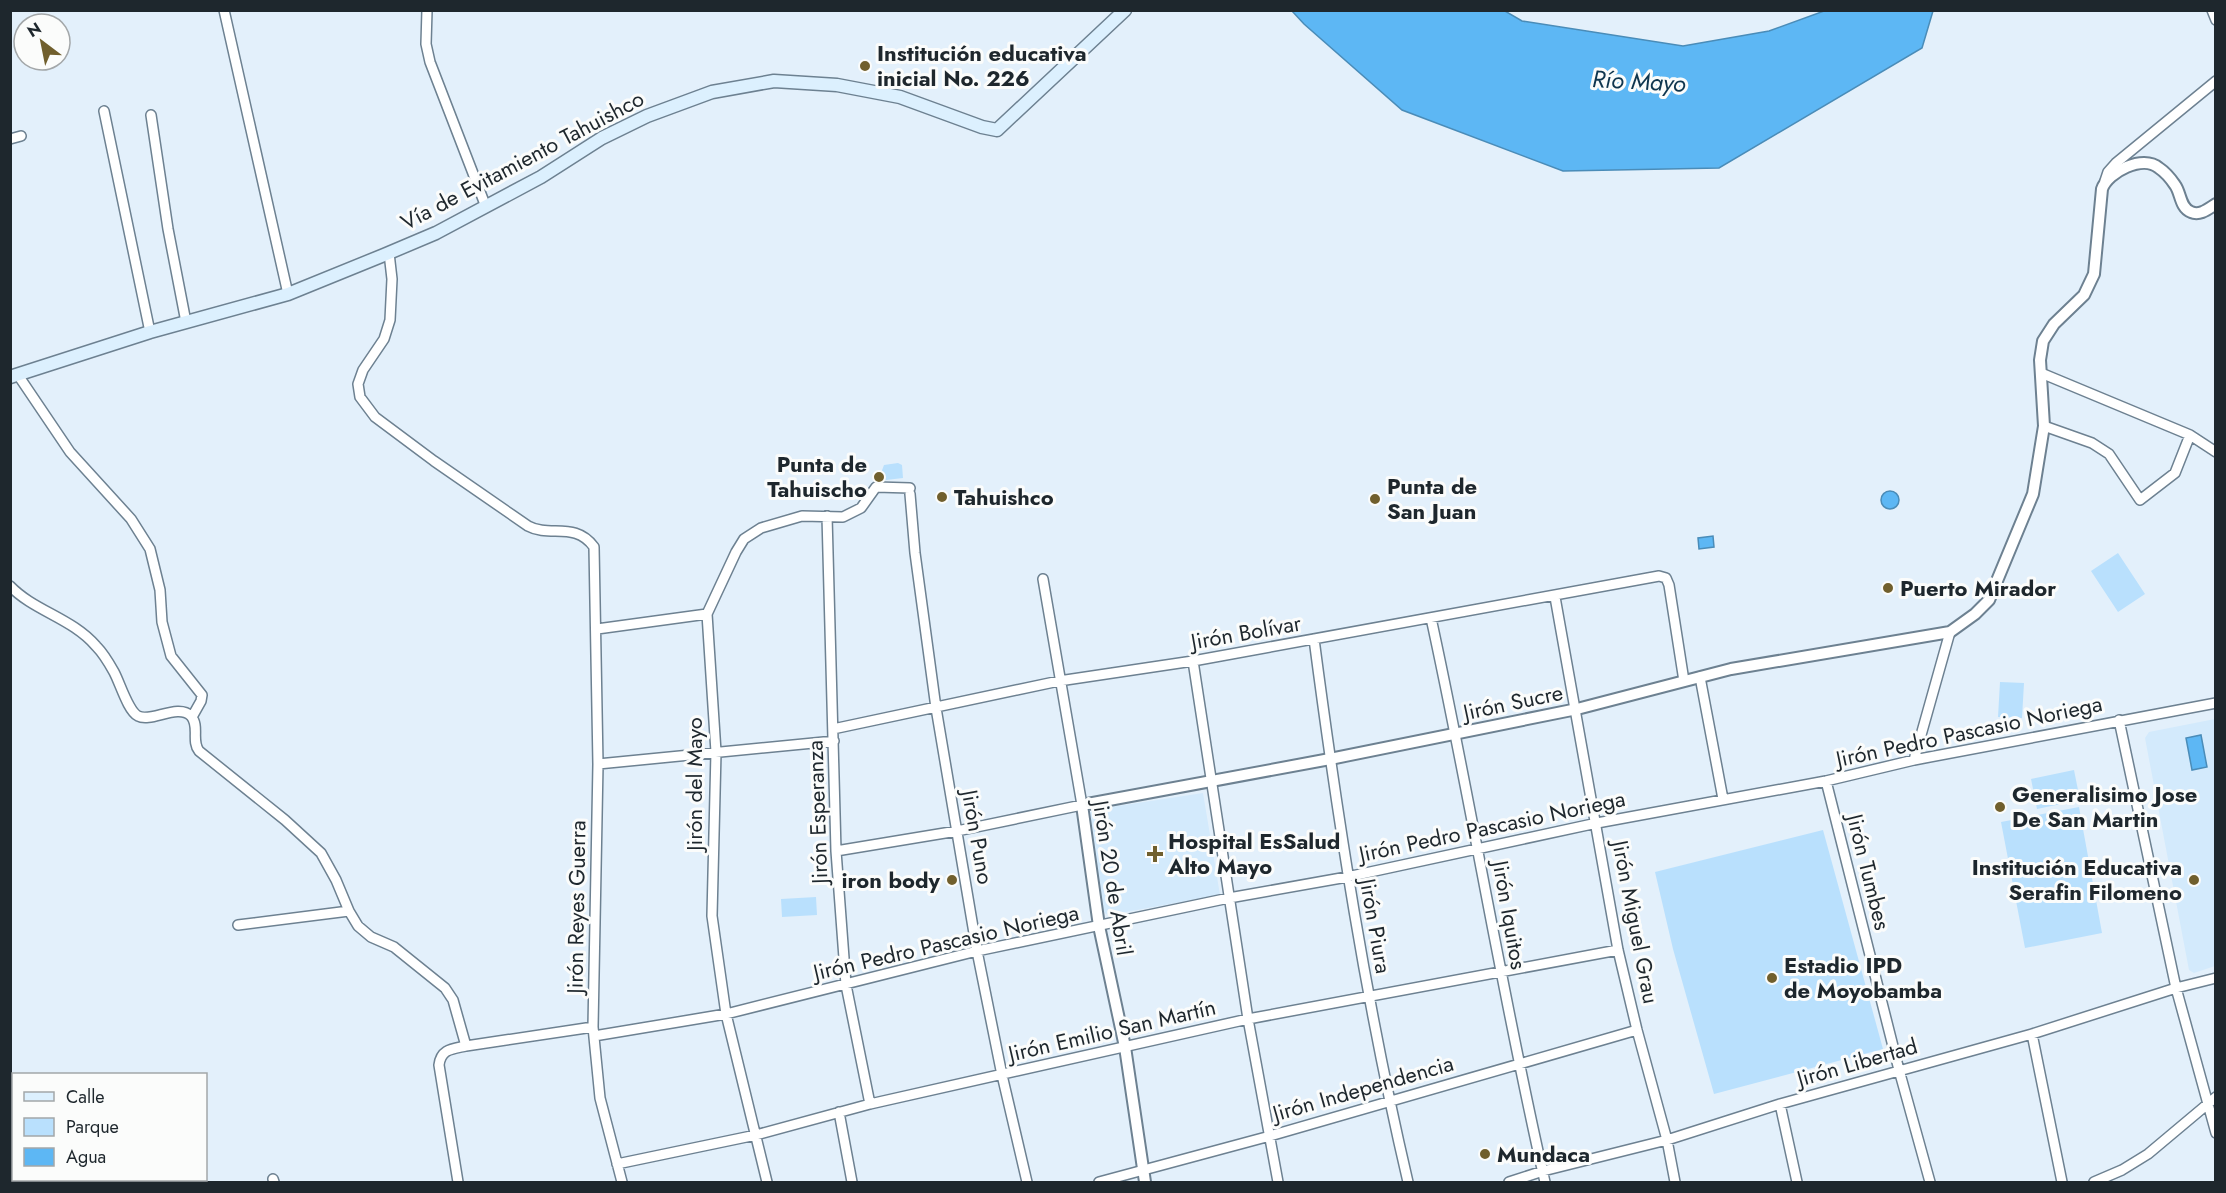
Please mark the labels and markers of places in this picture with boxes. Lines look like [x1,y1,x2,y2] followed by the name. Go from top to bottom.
[877,37,1087,94] place label: Institución educativa inicial No. 226
[858,59,872,73] marker: Institución educativa inicial No. 226
[767,448,867,505] place label: Punta de Tahuischo
[872,470,886,484] marker: Punta de Tahuischo
[1387,470,1477,527] place label: Punta de San Juan
[954,481,1054,513] place label: Tahuishco
[935,490,949,504] marker: Tahuishco
[1368,492,1382,506] marker: Punta de San Juan
[1900,572,2056,604] place label: Puerto Mirador
[1881,581,1895,595] marker: Puerto Mirador
[2012,778,2197,835] place label: Generalisimo Jose De San Martin
[1993,800,2007,814] marker: Generalisimo Jose De San Martin
[1167,825,1340,882] place label: Hospital EsSalud Alto Mayo
[1146,845,1164,863] marker: Hospital EsSalud Alto Mayo
[1972,851,2182,908] place label: Institución Educativa Serafin Filomeno
[841,864,941,896] place label: iron body
[945,873,959,887] marker: iron body
[2187,873,2201,887] marker: Institución Educativa Serafin Filomeno
[1784,949,1942,1006] place label: Estadio IPD de Moyobamba
[1765,971,1779,985] marker: Estadio IPD de Moyobamba
[1497,1138,1590,1170] place label: Mundaca
[1478,1147,1492,1161] marker: Mundaca

